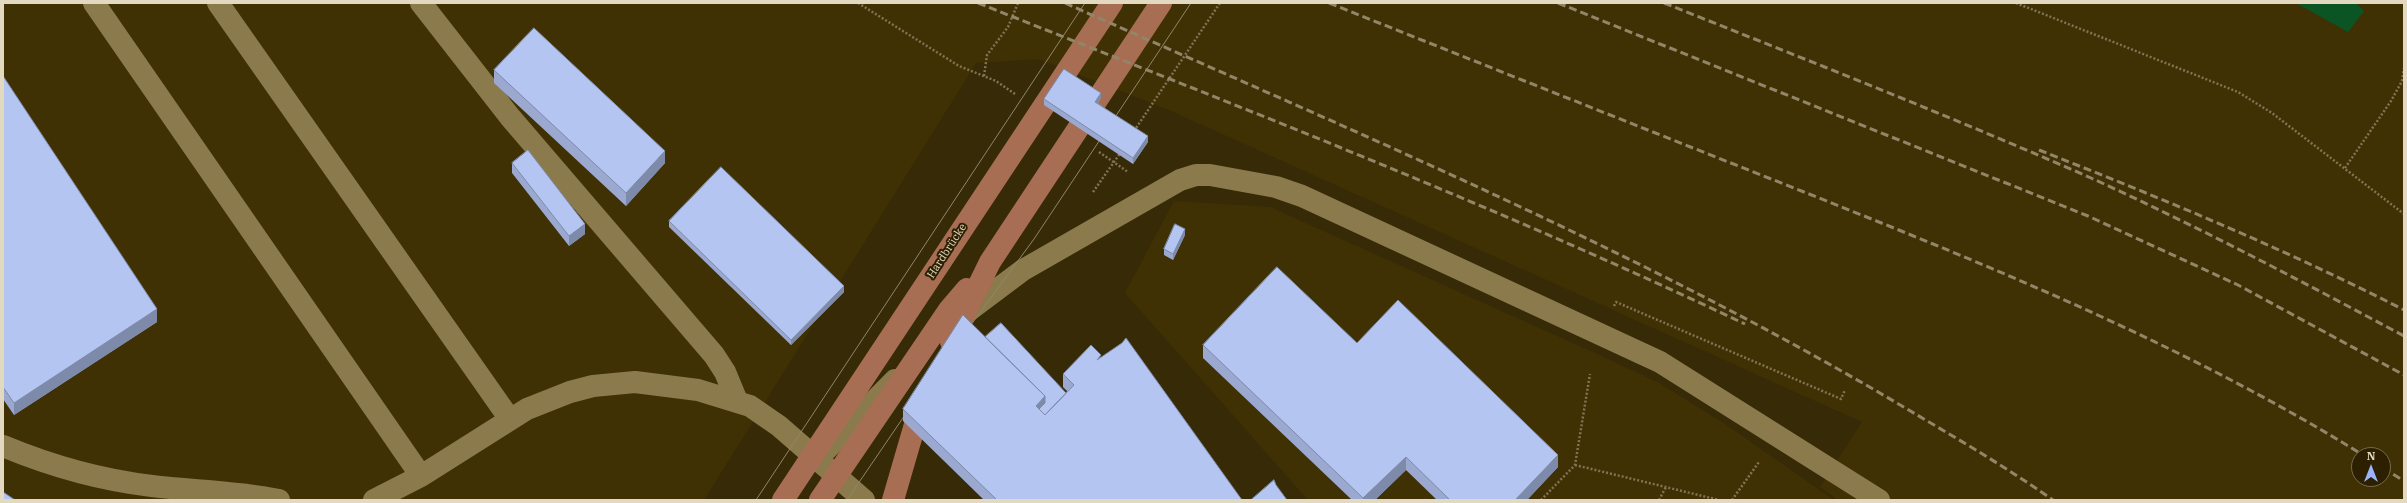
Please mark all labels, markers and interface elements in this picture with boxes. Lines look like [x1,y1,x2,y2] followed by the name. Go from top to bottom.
[924,221,970,281] street label: Hardbrücke
[2351,447,2391,487] north arrow
[2367,449,2375,463] text: N

